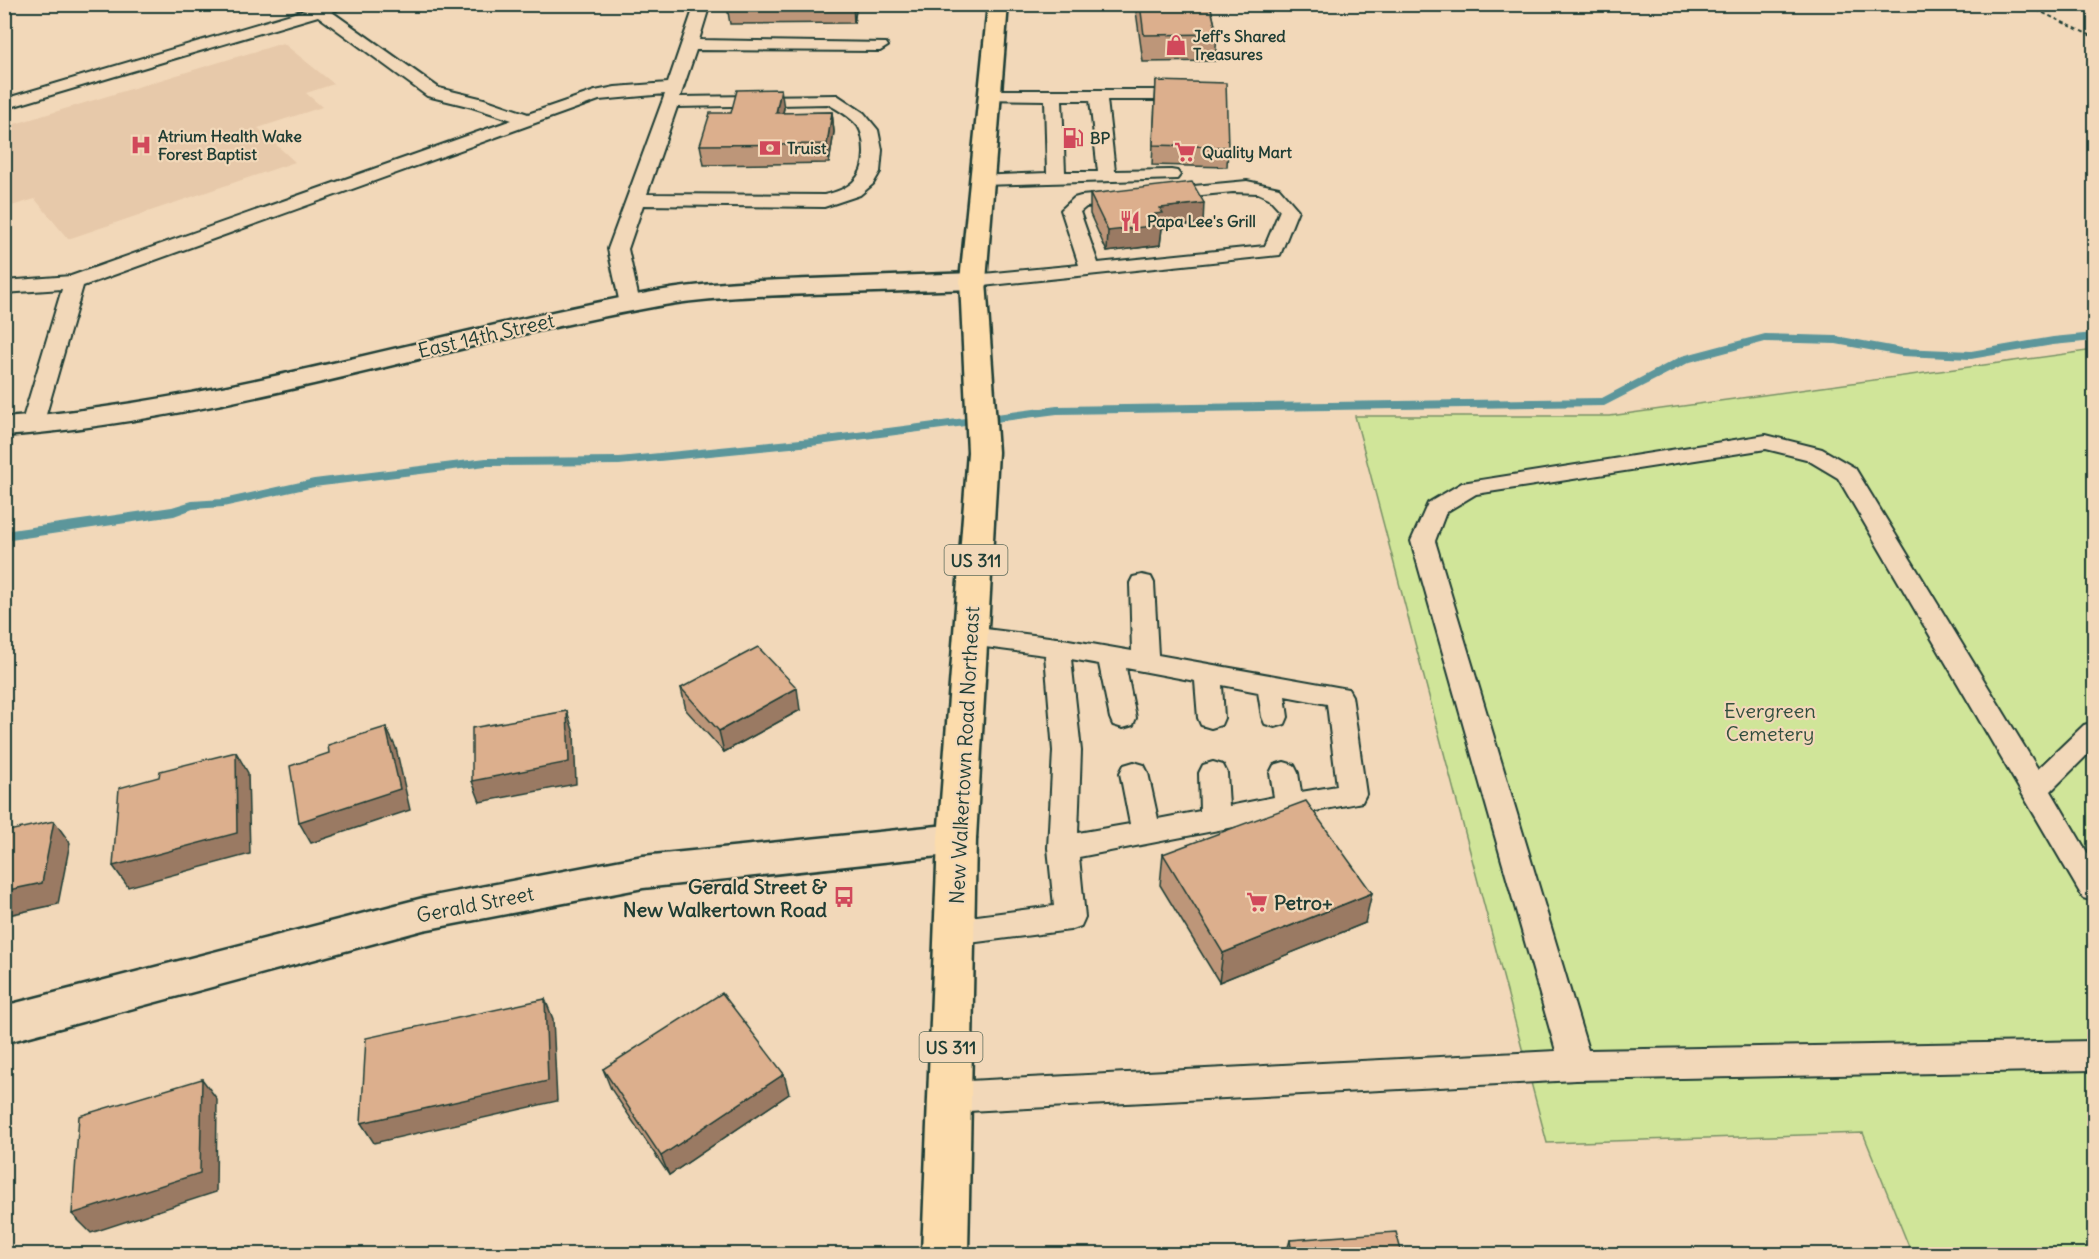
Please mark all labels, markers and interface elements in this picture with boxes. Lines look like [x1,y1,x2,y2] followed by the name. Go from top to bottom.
[1193,26,1286,64] place label: Jeff's Shared Treasures
[1164,33,1188,57] shop icon: Jeff's Shared Treasures
[158,126,302,165] place label: Atrium Health Wake Forest Baptist
[1061,126,1085,150] fuel station icon: BP
[1090,128,1110,148] place label: BP
[129,133,153,157] hospital icon: Atrium Health Wake Forest Baptist
[758,136,782,160] bank icon: Truist
[787,138,827,158] place label: Truist
[1173,140,1197,164] supermarket icon: Quality Mart
[1202,142,1292,163] place label: Quality Mart
[1118,209,1142,233] restaurant icon: Papa Lee's Grill
[1147,211,1256,232] place label: Papa Lee's Grill
[415,307,557,363] street label: East 14th Street
[944,545,1008,575] road number: US 311
[944,605,984,905] street label: New Walkertown Road Northeast
[1724,698,1816,746] park label: Evergreen Cemetery
[623,874,828,922] place label: Gerald Street & New Walkertown Road
[414,880,536,928] street label: Gerald Street
[832,885,856,909] bus stop icon: Gerald Street & New Walkertown Road
[1245,890,1269,914] supermarket icon: Petro+
[1274,890,1333,915] place label: Petro+
[920,1032,982,1062] road number: US 311

